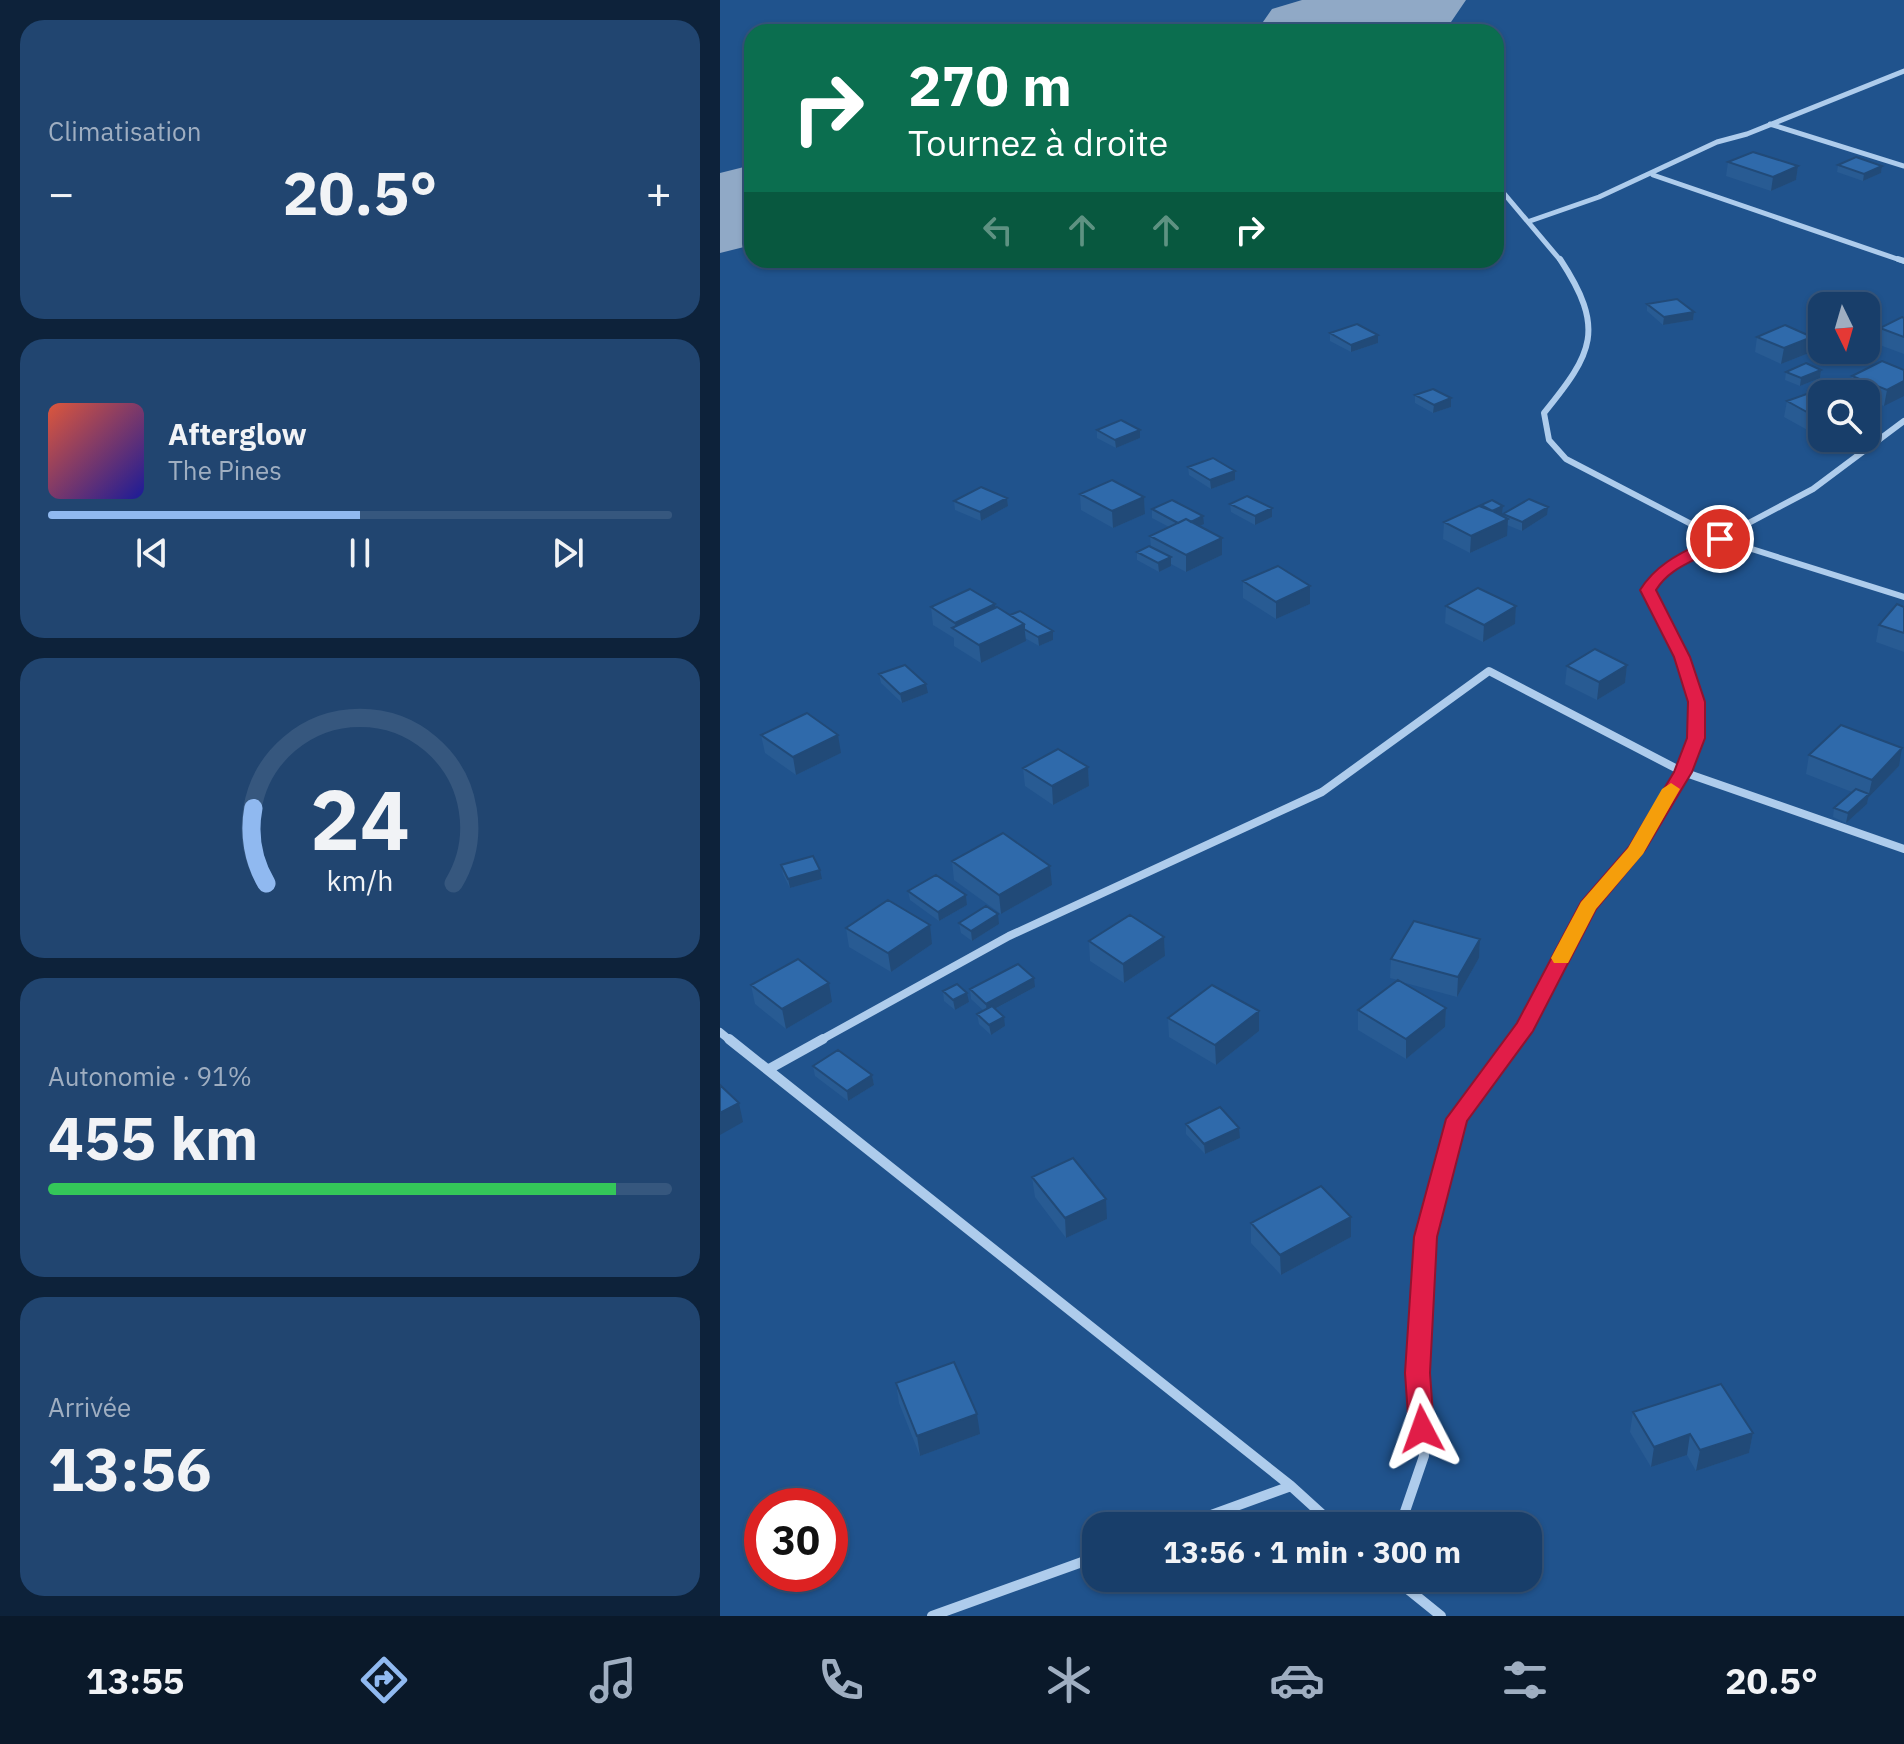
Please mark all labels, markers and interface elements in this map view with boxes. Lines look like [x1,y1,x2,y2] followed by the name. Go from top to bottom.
[908,49,1072,121] text: 270 m
[776,56,880,160] icon: right
[48,114,201,148] text: Climatisation
[908,119,1168,166] text: Tournez à droite
[283,153,437,232] text: 20.5°
[48,164,74,221] text: −
[646,164,672,221] text: +
[976,208,1020,252] icon: left
[1060,208,1104,252] icon: ahead
[1144,208,1188,252] icon: ahead
[1228,208,1272,252] icon: right
[1808,292,1880,364] north arrow
[1808,292,1880,452] map controls
[1808,380,1880,452] button: search
[168,414,307,453] text: Afterglow
[168,453,282,487] text: The Pines
[1686,505,1754,573] pin
[1698,517,1742,561] icon: arrive
[130,531,174,575] icon: previous
[338,531,382,575] icon: pause
[546,531,590,575] icon: next
[310,765,410,873] text: 24
[326,862,394,899] text: km/h
[48,1059,252,1093] text: Autonomie · 91%
[48,1098,258,1177] text: 455 km
[1380,1387,1464,1471] position arrow
[48,1390,131,1424] text: Arrivée
[48,1429,212,1508] text: 13:56
[744,1488,848,1592] speed limit sign: 30
[1163,1532,1461,1571] text: 13:56 · 1 min · 300 m
[356,1652,412,1708] icon: directions
[585,1652,641,1708] icon: music
[813,1652,869,1708] icon: phone
[1041,1652,1097,1708] icon: climate
[1269,1652,1325,1708] icon: car
[1497,1652,1553,1708] icon: filters
[86,1657,184,1704] text: 13:55
[1725,1657,1818,1704] text: 20.5°

